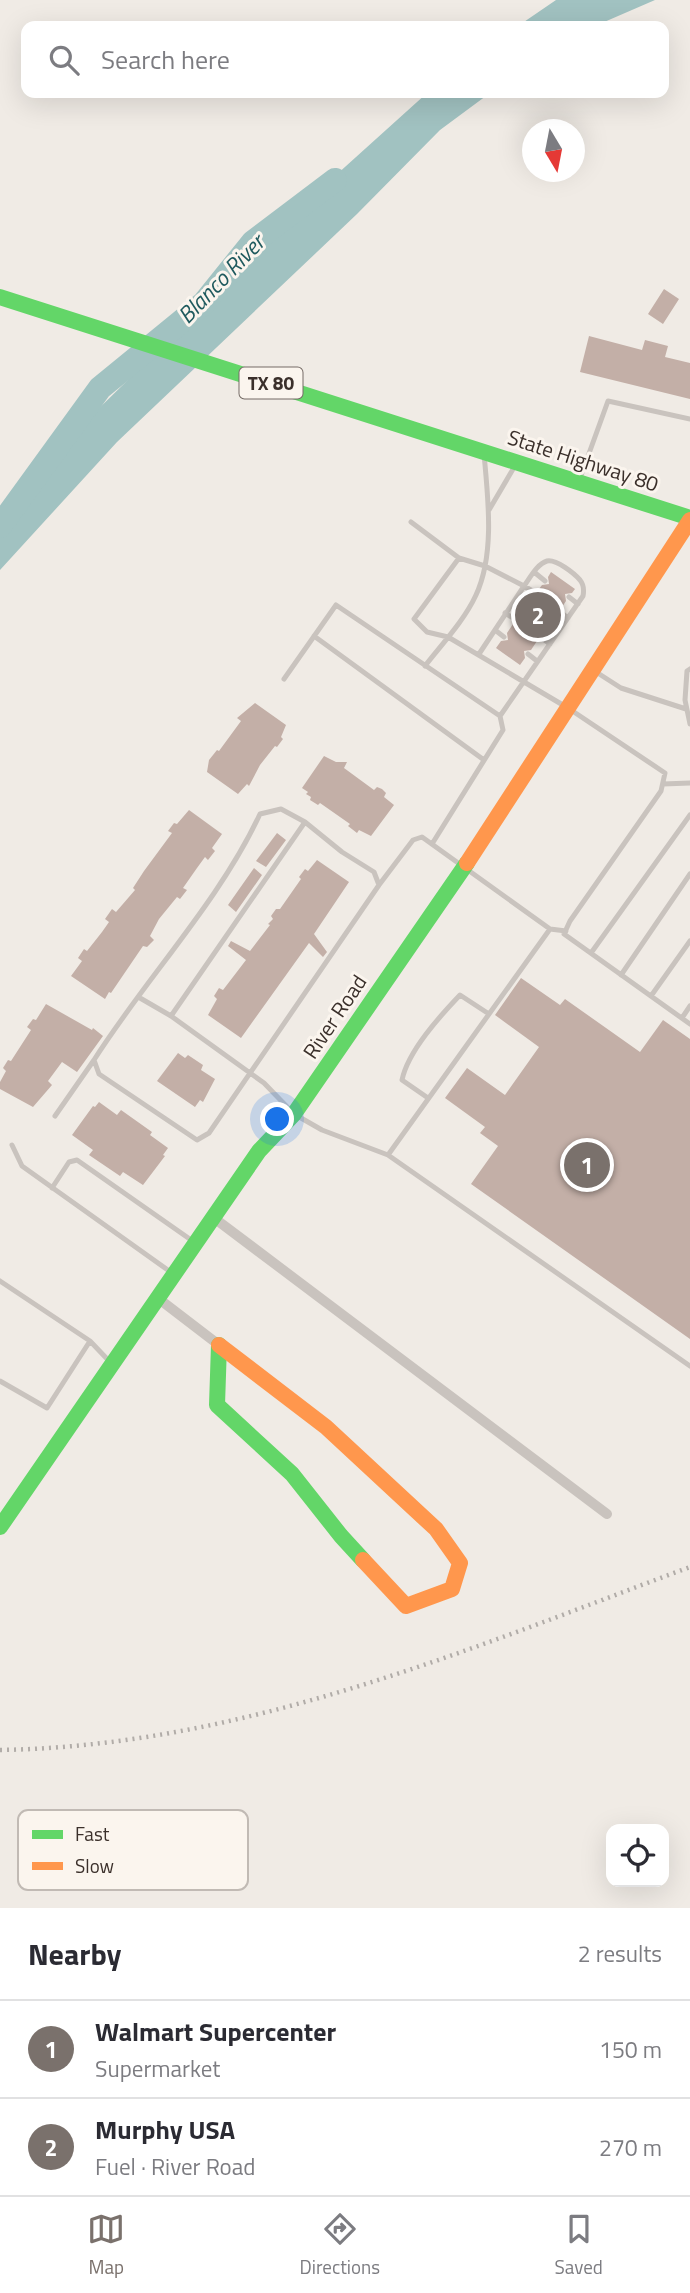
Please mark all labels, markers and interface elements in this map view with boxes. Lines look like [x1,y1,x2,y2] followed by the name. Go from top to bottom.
[21,21,669,98] search box
[101,40,230,79] text: Search here
[45,41,83,79] icon: search
[522,119,585,182] north arrow
[169,224,274,331] water label: Blanco River
[240,368,302,398] road number: TX 80
[504,421,663,500] street label: State Highway 80
[515,589,561,641] pin: 2
[294,968,374,1065] street label: River Road
[260,1102,294,1136] your location
[564,1139,610,1191] pin: 1
[18,1810,248,1890] legend
[75,1819,110,1848] text: Fast
[606,1824,669,1887] map controls
[606,1824,669,1887] button: locate
[75,1851,114,1880] text: Slow
[28,1931,121,1977] text: Nearby
[578,1936,662,1971] text: 2 results
[95,2012,336,2051] text: Walmart Supercenter
[45,2032,57,2067] text: 1
[599,2032,662,2067] text: 150 m
[95,2051,220,2086] text: Supermarket
[95,2110,235,2149] text: Murphy USA
[45,2130,57,2165] text: 2
[599,2130,662,2165] text: 270 m
[95,2149,255,2184] text: Fuel · River Road
[87,2210,125,2281] tab: Map
[300,2210,380,2281] tab: Directions
[554,2210,603,2281] tab: Saved

